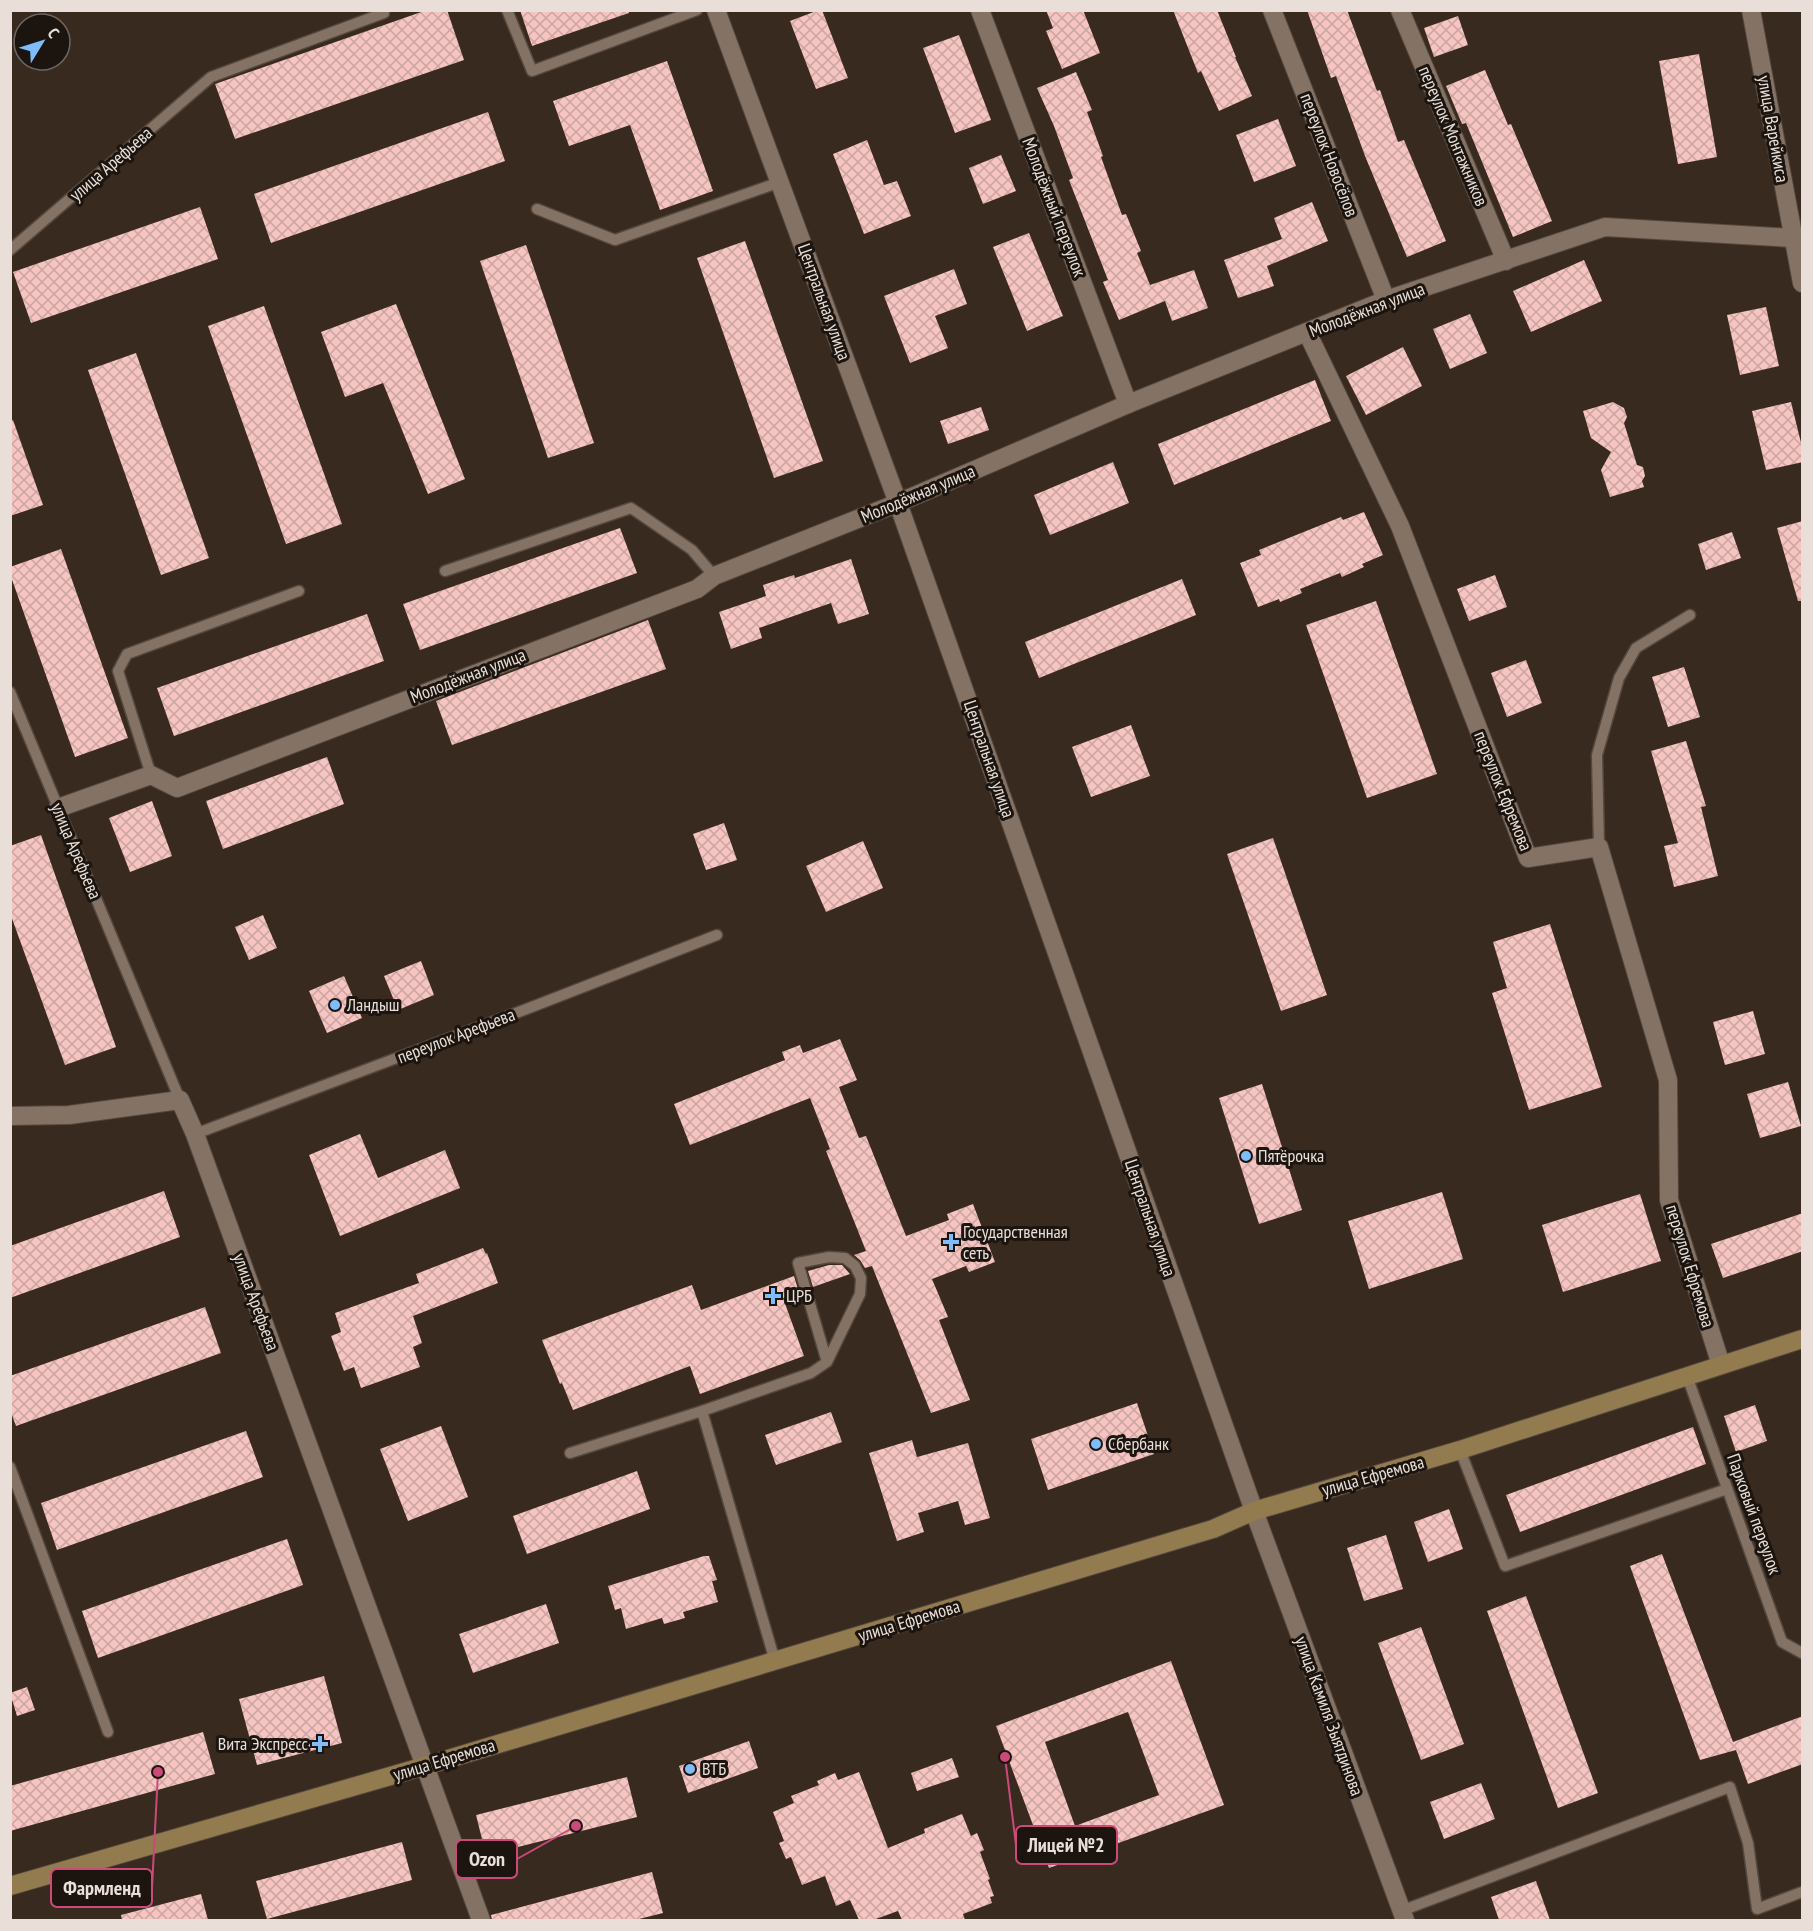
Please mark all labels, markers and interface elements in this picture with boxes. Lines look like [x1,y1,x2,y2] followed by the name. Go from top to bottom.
[12,12,72,72] north arrow
[44,24,64,42] text: С
[1414,62,1493,209] street label: переулок Монтажников
[1753,74,1794,184] street label: улица Варейкиса
[1295,90,1364,220] street label: переулок Новосёлов
[65,121,157,206] street label: улица Арефьева
[1017,134,1092,280] street label: Молодёжный переулок
[793,240,856,363] street label: Центральная улица
[1306,277,1428,342] street label: Молодёжная улица
[857,459,978,528] street label: Молодёжная улица
[407,643,529,708] street label: Молодёжная улица
[959,697,1020,820] street label: Центральная улица
[1469,728,1538,854] street label: переулок Ефремова
[46,799,107,902] street label: улица Арефьева
[346,993,399,1016] place label: Ландыш
[328,998,342,1012] marker: Ландыш
[394,1003,518,1069] street label: переулок Арефьева
[1258,1144,1324,1167] place label: Пятёрочка
[1239,1149,1253,1163] marker: Пятёрочка
[1120,1156,1181,1279] street label: Центральная улица
[1661,1202,1720,1330] street label: переулок Ефремова
[963,1220,1068,1264] place label: Государственная сеть
[944,1235,958,1249] marker: Государственная сеть
[228,1250,285,1354] street label: улица Арефьева
[786,1284,812,1307] place label: ЦРБ
[764,1287,782,1305] marker: ЦРБ
[1108,1432,1169,1455] place label: Сбербанк
[1089,1437,1103,1451] marker: Сбербанк
[1319,1450,1427,1501] street label: улица Ефремова
[1722,1450,1787,1577] street label: Парковый переулок
[855,1594,963,1647] street label: улица Ефремова
[1290,1633,1369,1799] street label: улица Камиля Зыятдинова
[218,1732,309,1755] place label: Вита Экспресс
[390,1733,498,1786] street label: улица Ефремова
[313,1737,327,1751] marker: Вита Экспресс
[702,1757,726,1780] place label: ВТБ
[683,1762,697,1776] marker: ВТБ
[1016,1826,1117,1864] callout: Лицей №2
[1027,1832,1104,1858] text: Лицей №2
[456,1840,517,1878] callout: Ozon
[469,1846,505,1872] text: Ozon
[51,1869,152,1907] callout: Фармленд
[63,1875,141,1901] text: Фармленд

